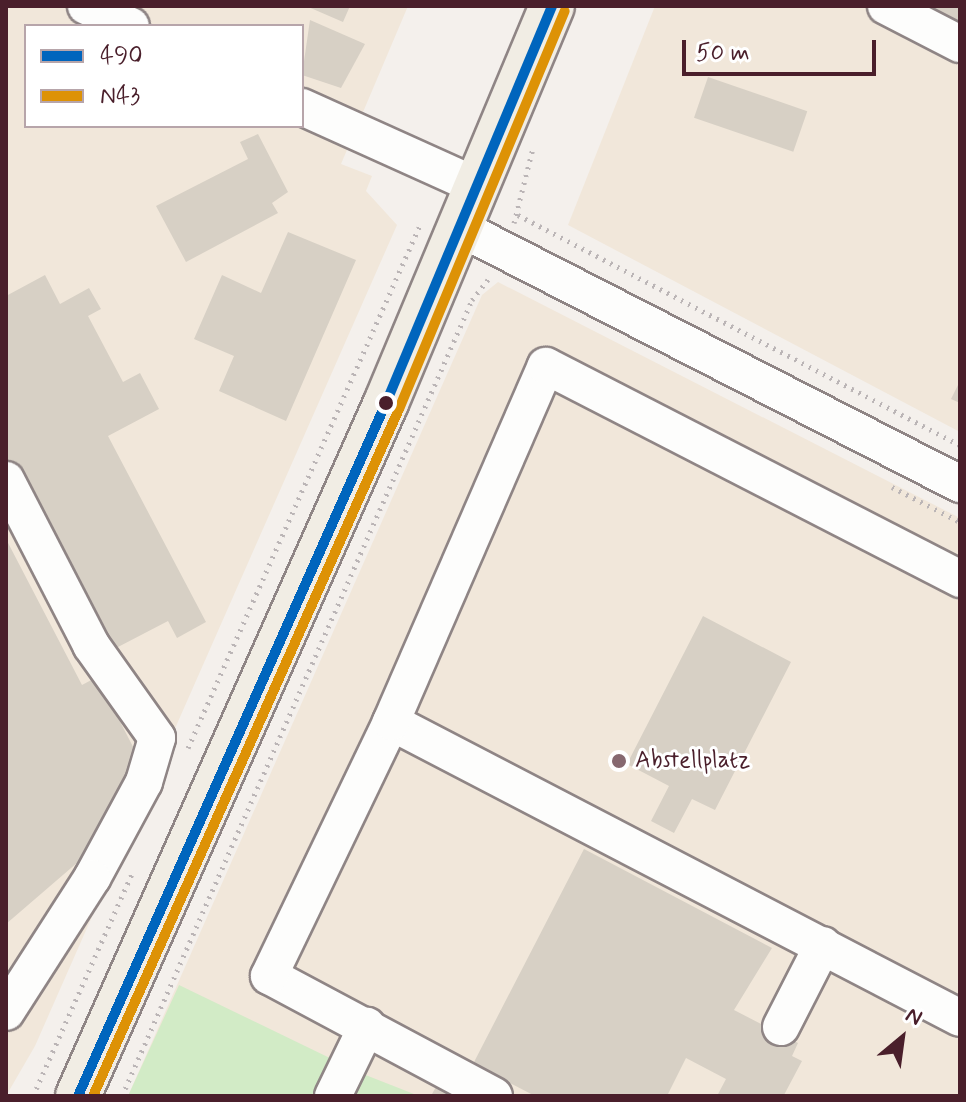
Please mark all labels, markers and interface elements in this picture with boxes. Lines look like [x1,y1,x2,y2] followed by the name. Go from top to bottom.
[24,24,304,128] legend
[686,24,880,74] scale bar
[696,38,750,69] text: 50 m
[100,41,143,72] text: 490
[100,81,140,112] text: N43
[378,395,394,411] unlabelled marker
[635,747,750,775] place label: Abstellplatz
[610,752,628,770] marker: Abstellplatz
[862,998,942,1078] north arrow
[900,1001,927,1033] text: N

